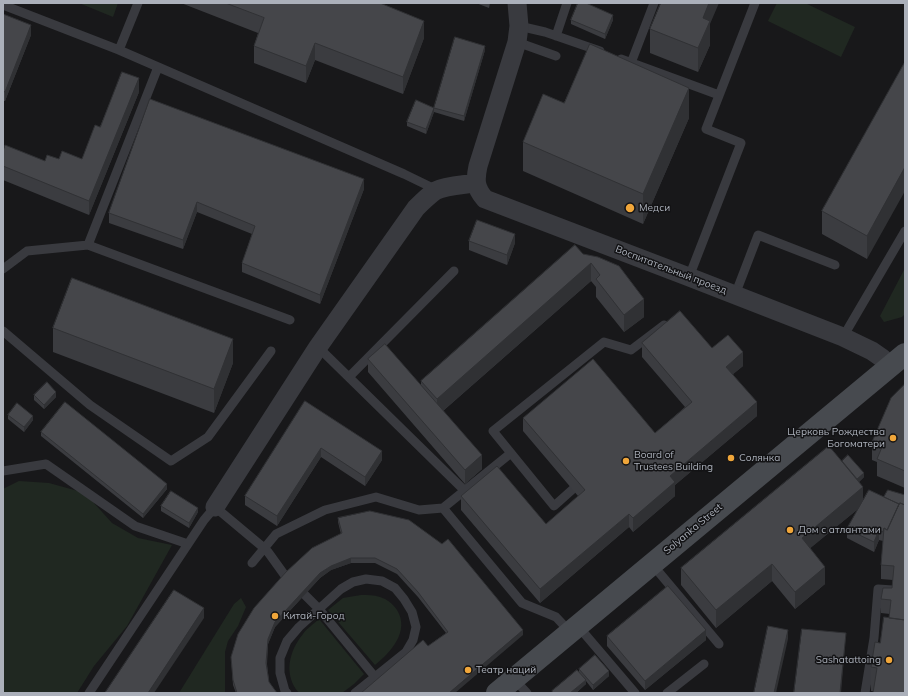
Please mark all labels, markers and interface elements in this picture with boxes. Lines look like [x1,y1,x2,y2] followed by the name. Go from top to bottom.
[624,202,636,214] marker: Медси
[639,202,670,214] place label: Медси
[614,243,728,297] street label: Воспитательный проезд
[787,426,885,450] place label: Церковь Рождества Богоматери
[888,433,898,443] marker: Церковь Рождества Богоматери
[634,449,713,472] place label: Board of Trustees Building
[739,452,780,464] place label: Солянка
[726,453,736,463] marker: Солянка
[621,456,631,466] marker: Board of Trustees Building
[661,501,725,557] street label: Solyanka Street
[798,524,881,536] place label: Дом с атлантами
[785,525,795,535] marker: Дом с атлантами
[283,610,345,622] place label: Китай-Город
[270,611,280,621] marker: Китай-Город
[816,654,881,666] place label: Sashatattoing
[884,655,894,665] marker: Sashatattoing
[476,664,536,676] place label: Театр наций
[463,665,473,675] marker: Театр наций

